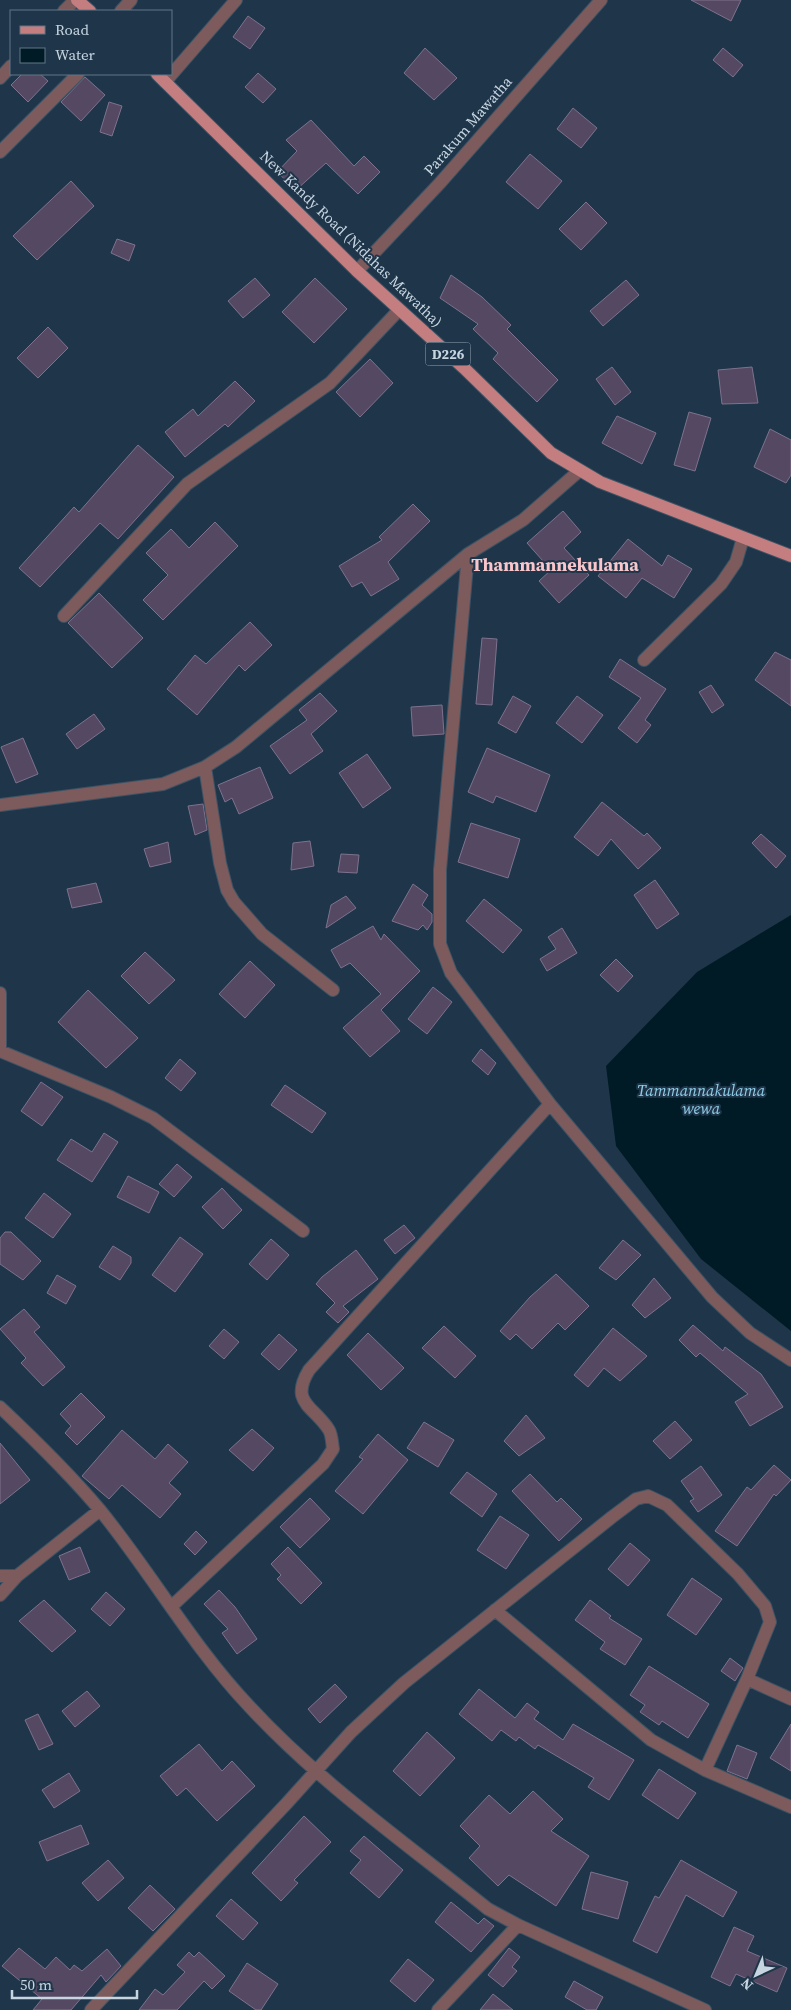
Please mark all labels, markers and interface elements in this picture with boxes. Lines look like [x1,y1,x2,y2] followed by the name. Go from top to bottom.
[10,10,172,75] legend
[55,19,89,40] text: Road
[55,44,96,65] text: Water
[419,71,517,180] street label: Parakum Mawatha
[256,146,447,332] street label: New Kandy Road (Nidahas Mawatha)
[426,342,470,366] road number: D226
[471,552,639,577] district label: Thammannekulama
[637,1079,766,1119] water label: Tammannakulama wewa
[731,1950,781,2000] north arrow
[12,1968,138,2000] scale bar
[20,1974,52,1995] text: 50 m
[736,1974,758,1995] text: N

